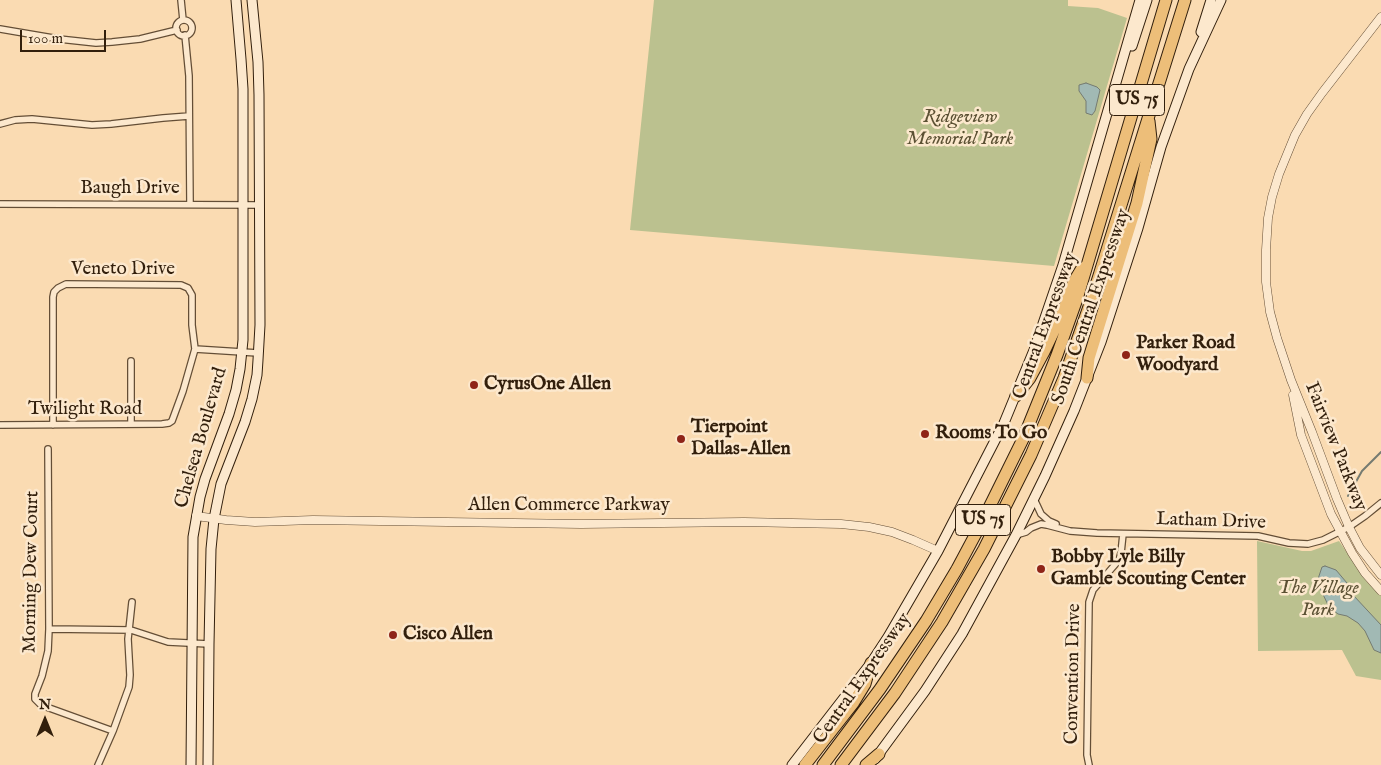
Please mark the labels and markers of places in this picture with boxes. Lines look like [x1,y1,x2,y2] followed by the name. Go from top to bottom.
[1136,333,1235,377] place label: Parker Road Woodyard
[1120,349,1132,361] marker: Parker Road Woodyard
[484,374,611,396] place label: CyrusOne Allen
[468,379,480,391] marker: CyrusOne Allen
[691,417,791,461] place label: Tierpoint Dallas-Allen
[935,423,1047,445] place label: Rooms To Go
[919,428,931,440] marker: Rooms To Go
[675,433,687,445] marker: Tierpoint Dallas-Allen
[1051,547,1246,591] place label: Bobby Lyle Billy Gamble Scouting Center
[1035,563,1047,575] marker: Bobby Lyle Billy Gamble Scouting Center
[403,624,493,646] place label: Cisco Allen
[387,629,399,641] marker: Cisco Allen

